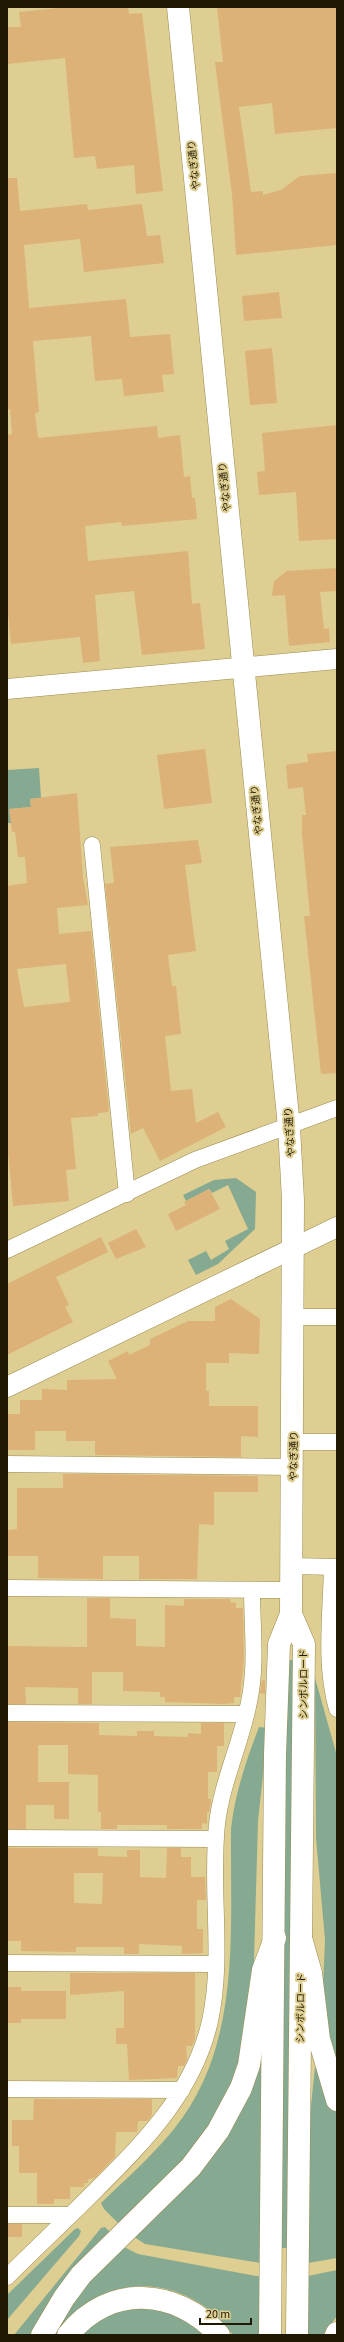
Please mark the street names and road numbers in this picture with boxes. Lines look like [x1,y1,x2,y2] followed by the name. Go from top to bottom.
[184,139,204,190] street label: やなぎ通り
[215,461,235,512] street label: やなぎ通り
[247,784,267,835] street label: やなぎ通り
[281,1107,299,1157] street label: やなぎ通り
[287,1431,301,1481] street label: やなぎ通り
[297,1649,311,1719] street label: シンボルロード
[293,1973,309,2043] street label: シンボルロード

